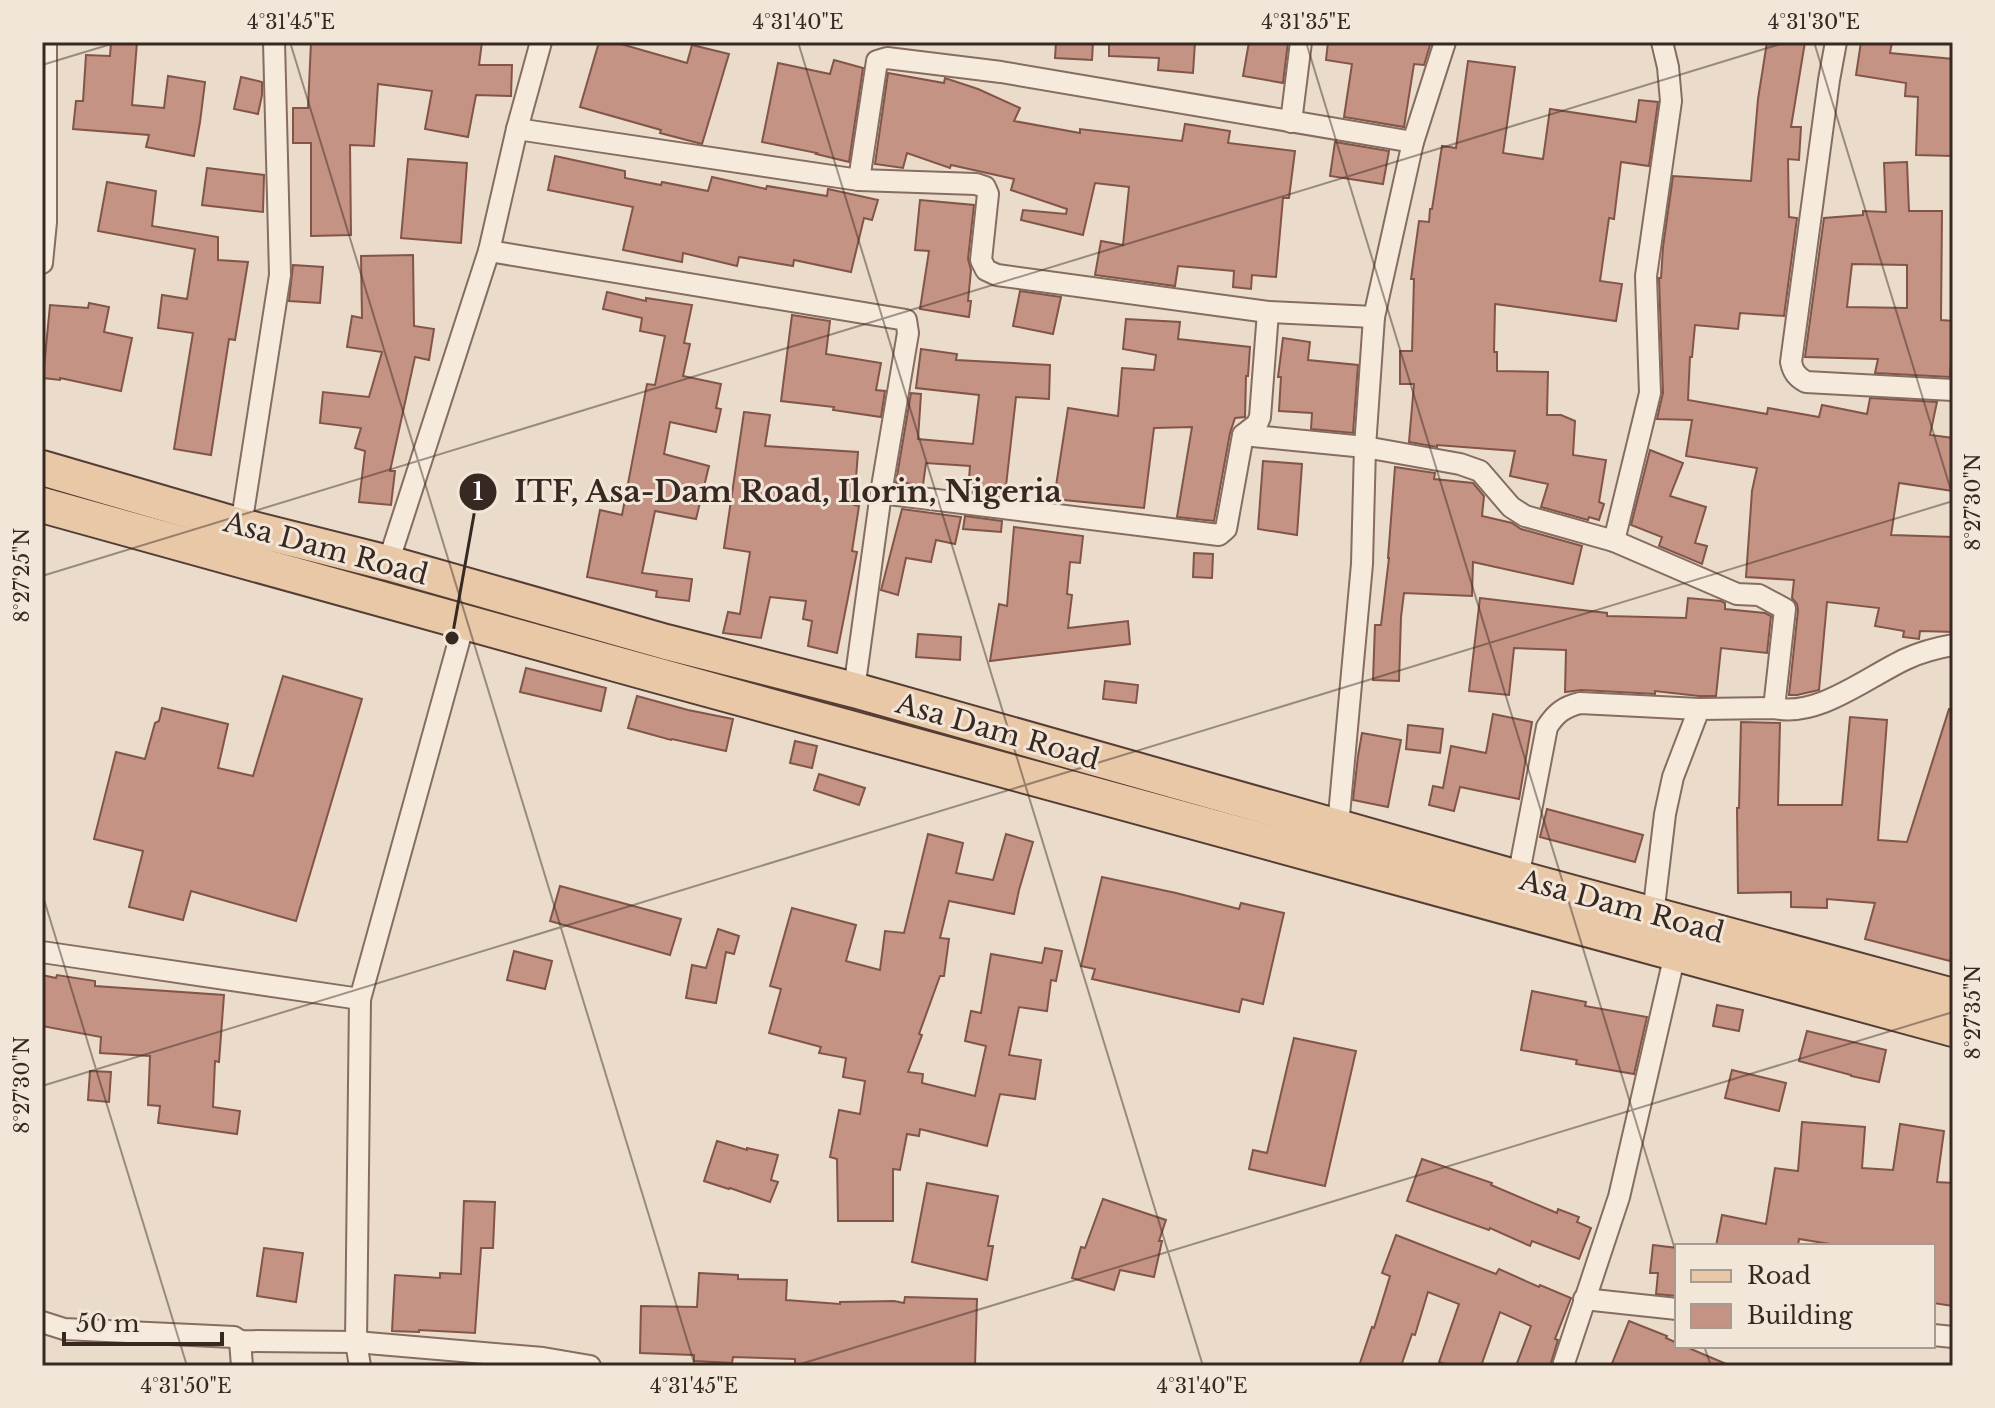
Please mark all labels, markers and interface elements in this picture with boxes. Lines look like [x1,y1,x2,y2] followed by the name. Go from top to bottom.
[247,10,335,34] text: 4°31'45"E
[753,10,843,34] text: 4°31'40"E
[1261,10,1351,34] text: 4°31'35"E
[1768,10,1860,34] text: 4°31'30"E
[1961,453,1985,551] text: 8°27'30"N
[458,465,1079,519] callout: ITF, Asa-Dam Road, Ilorin, Nigeria
[514,473,1062,510] text: ITF, Asa-Dam Road, Ilorin, Nigeria
[473,477,483,506] text: 1
[219,504,432,593] street label: Asa Dam Road
[10,528,34,622] text: 8°27'25"N
[891,685,1104,777] street label: Asa Dam Road
[1515,862,1728,951] street label: Asa Dam Road
[1961,965,1985,1059] text: 8°27'35"N
[10,1036,34,1134] text: 8°27'30"N
[1675,1244,1935,1348] legend
[1747,1261,1811,1290] text: Road
[64,1296,222,1346] scale bar
[1747,1301,1853,1330] text: Building
[76,1309,140,1338] text: 50 m
[141,1374,231,1398] text: 4°31'50"E
[650,1374,738,1398] text: 4°31'45"E
[1157,1374,1247,1398] text: 4°31'40"E

